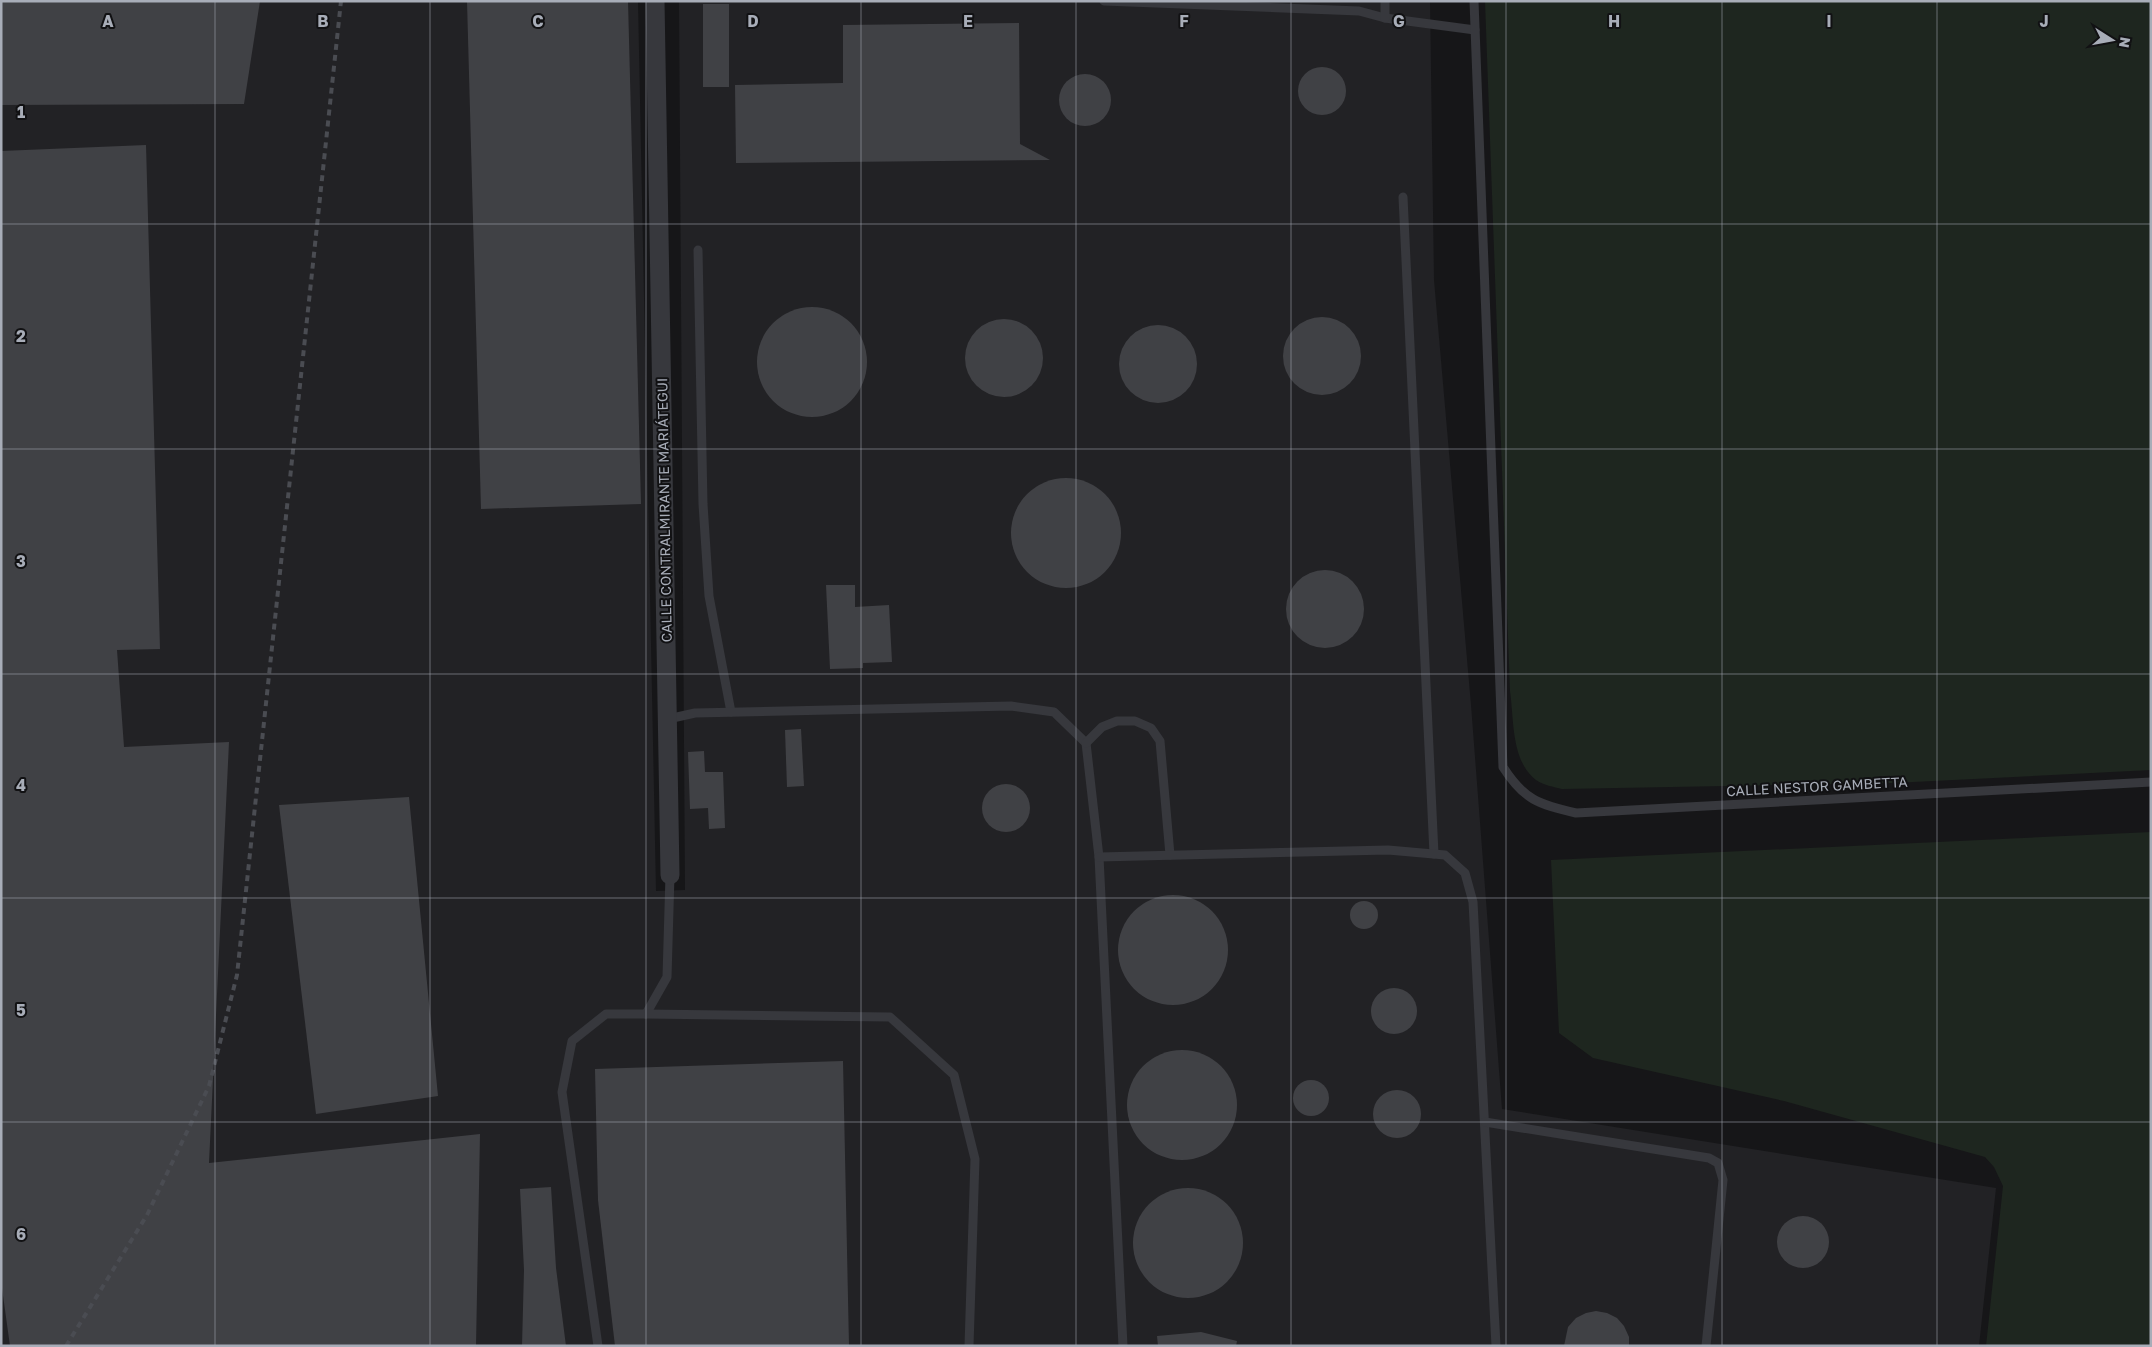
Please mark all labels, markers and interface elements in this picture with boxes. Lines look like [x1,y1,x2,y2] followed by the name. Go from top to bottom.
[102,11,114,31] text: A
[317,11,329,31] text: B
[532,11,544,31] text: C
[747,11,759,31] text: D
[963,11,973,31] text: E
[1179,11,1189,31] text: F
[1393,11,1405,31] text: G
[1608,11,1620,31] text: H
[1826,11,1832,31] text: I
[2039,11,2049,31] text: J
[2087,15,2137,65] north arrow
[2116,36,2135,49] text: N
[17,102,25,122] text: 1
[16,326,26,346] text: 2
[653,378,675,642] street label: CALLE CONTRALMIRANTE MARIÁTEGUI
[16,551,26,571] text: 3
[1726,773,1909,799] street label: CALLE NESTOR GAMBETTA
[16,775,26,795] text: 4
[16,1000,26,1020] text: 5
[16,1224,26,1244] text: 6

